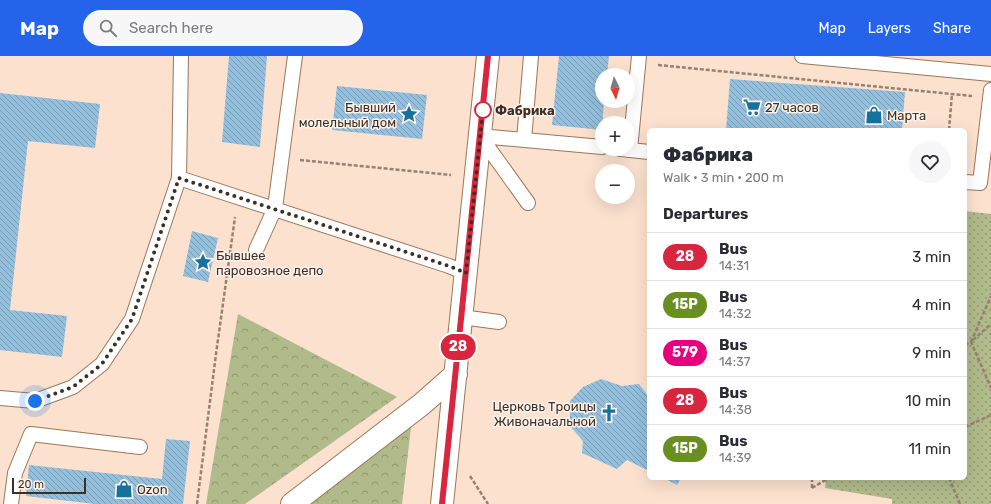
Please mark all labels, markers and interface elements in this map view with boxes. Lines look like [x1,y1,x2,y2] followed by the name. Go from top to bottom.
[83,10,363,46] search box
[20,17,59,40] text: Map
[97,17,119,39] icon: search
[129,19,213,37] text: Search here
[819,20,846,37] text: Map
[868,20,911,37] text: Layers
[933,20,971,37] text: Share
[595,68,635,108] north arrow
[595,68,635,204] map controls
[742,97,762,117] supermarket icon: 27 часов
[299,100,396,130] place label: Бывший молельный дом
[765,100,819,115] place label: 27 часов
[474,101,492,119] marker: Фабрика
[495,103,555,118] place label: Фабрика
[399,104,419,124] place icon: Бывший молельный дом
[864,105,884,125] shop icon: Марта
[887,108,926,123] place label: Марта
[595,116,635,156] button: +
[909,141,951,183] button: heart
[663,143,753,166] text: Фабрика
[595,164,635,204] button: −
[663,170,784,185] text: Walk · 3 min · 200 m
[663,205,748,223] text: Departures
[719,240,747,258] text: Bus
[216,248,324,278] place label: Бывшее паровозное депо
[676,248,694,265] text: 28
[912,248,951,266] text: 3 min
[193,252,213,272] place icon: Бывшее паровозное депо
[719,258,749,273] text: 14:31
[719,288,747,306] text: Bus
[672,296,698,313] text: 15Р
[912,296,951,314] text: 4 min
[719,306,751,321] text: 14:32
[440,334,476,360] line badge: 28
[719,336,747,354] text: Bus
[449,338,467,355] text: 28
[672,344,698,361] text: 579
[912,344,951,362] text: 9 min
[719,354,750,369] text: 14:37
[719,384,747,402] text: Bus
[25,391,45,411] your location
[676,392,694,409] text: 28
[905,392,951,410] text: 10 min
[492,399,596,429] place label: Церковь Троицы Живоначальной
[719,402,752,417] text: 14:38
[599,403,619,423] church icon: Церковь Троицы Живоначальной
[719,432,747,450] text: Bus
[672,440,698,457] text: 15Р
[908,440,951,458] text: 11 min
[719,450,752,465] text: 14:39
[12,476,86,495] scale bar
[18,478,44,491] text: 20 m
[114,479,134,499] shop icon: Ozon
[137,482,168,497] place label: Ozon

